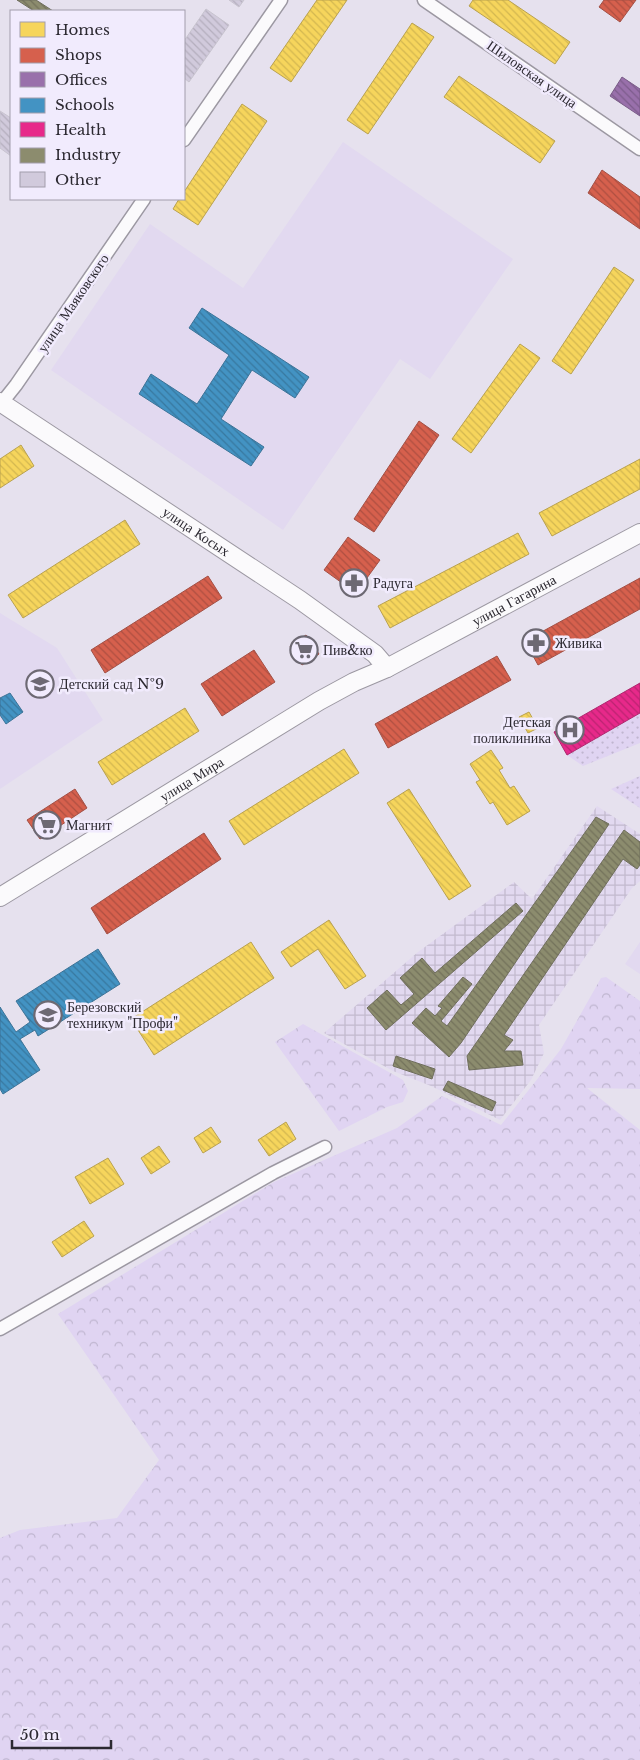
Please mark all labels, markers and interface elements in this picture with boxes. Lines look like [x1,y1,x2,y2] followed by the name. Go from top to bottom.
[10,10,185,200] legend
[55,20,110,39] text: Homes
[483,36,581,112] street label: Шиловская улица
[55,45,102,64] text: Shops
[55,70,107,89] text: Offices
[55,95,115,114] text: Schools
[55,120,106,139] text: Health
[55,145,121,164] text: Industry
[55,170,102,189] text: Other
[33,250,113,356] street label: улица Маяковского
[159,503,233,560] street label: улица Косых
[339,568,369,598] pharmacy icon: Радуга
[469,570,560,630] street label: улица Гагарина
[373,574,414,592] place label: Радуга
[521,628,551,658] pharmacy icon: Живика
[555,634,603,652] place label: Живика
[289,635,319,665] supermarket icon: Пив&ко
[323,641,373,659] place label: Пив&ко
[25,669,55,699] school or university icon: Детский сад №9
[59,675,164,693] place label: Детский сад №9
[473,713,552,747] place label: Детская поликлиника
[555,715,585,745] hospital icon: Детская поликлиника
[156,752,228,806] street label: улица Мира
[32,810,62,840] supermarket icon: Магнит
[66,816,112,834] place label: Магнит
[67,998,178,1032] place label: Березовский техникум "Профи"
[33,1000,63,1030] school or university icon: Березовский техникум "Профи"
[12,1718,111,1750] scale bar
[20,1725,60,1744] text: 50 m

